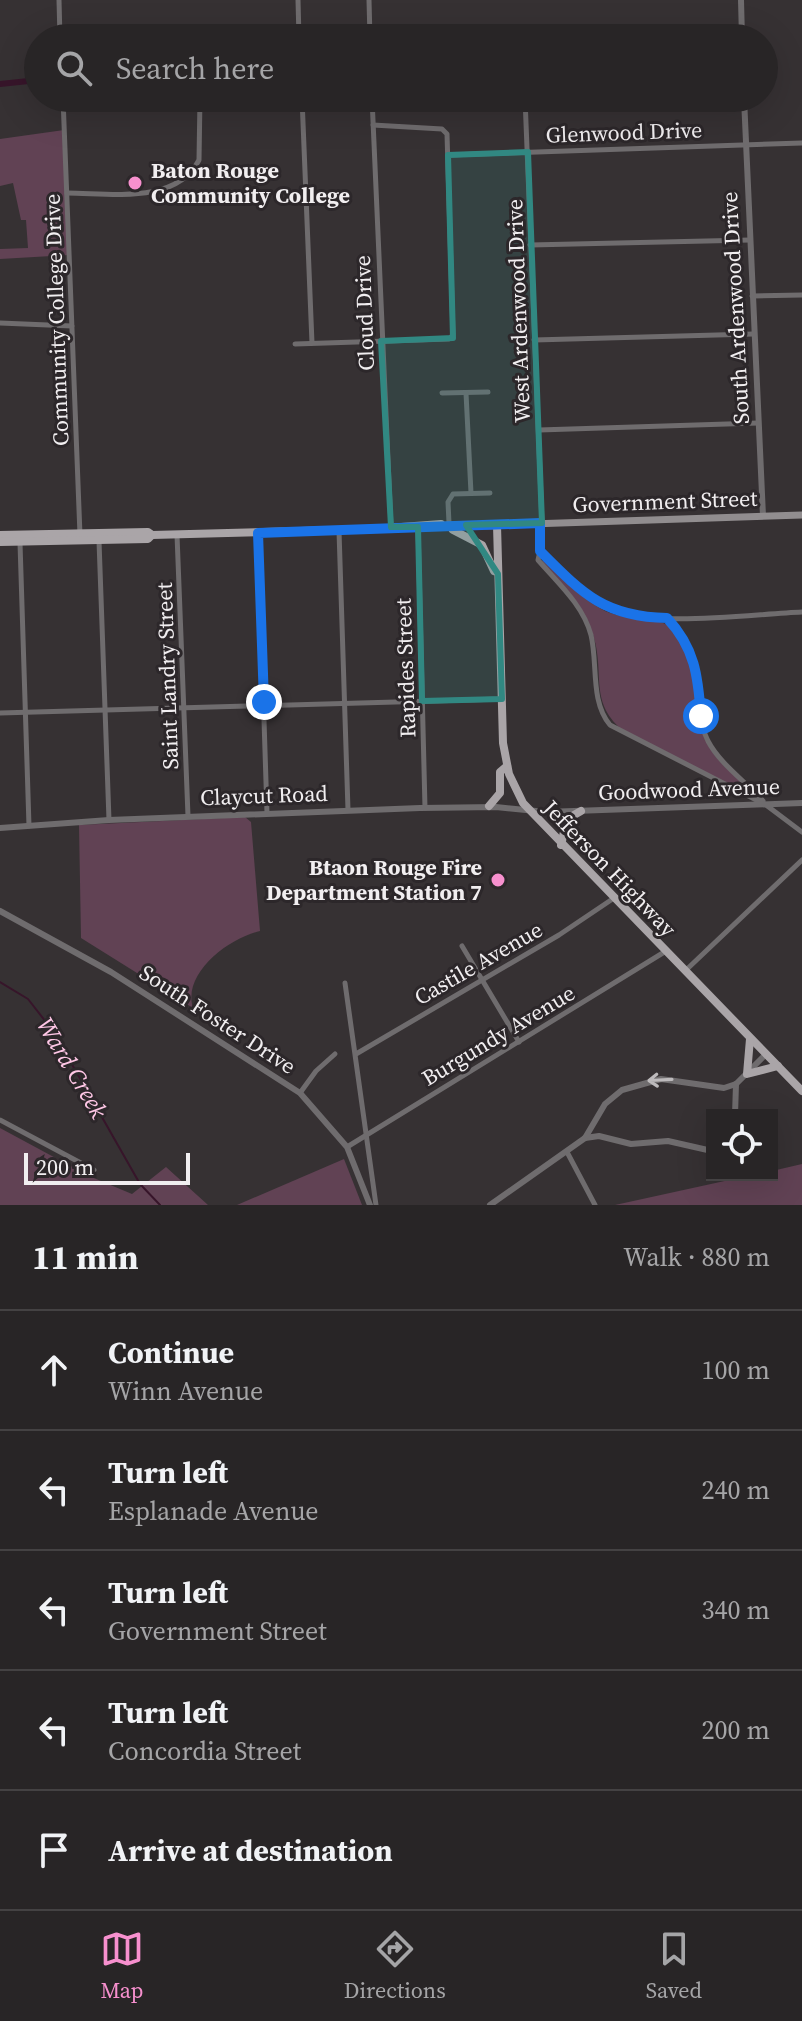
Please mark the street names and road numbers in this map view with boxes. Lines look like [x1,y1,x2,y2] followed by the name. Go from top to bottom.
[545,114,703,150] street label: Glenwood Drive
[714,191,756,425] street label: South Ardenwood Drive
[37,193,75,447] street label: Community College Drive
[499,199,537,423] street label: West Ardenwood Drive
[347,255,381,371] street label: Cloud Drive
[572,483,759,519] street label: Government Street
[149,581,185,770] street label: Saint Landry Street
[388,597,422,738] street label: Rapides Street
[598,771,780,807] street label: Goodwood Avenue
[200,778,329,812] street label: Claycut Road
[536,792,684,944] street label: Jefferson Highway
[408,914,548,1012] street label: Castile Avenue
[134,957,302,1081] street label: South Foster Drive
[416,977,580,1093] street label: Burgundy Avenue

